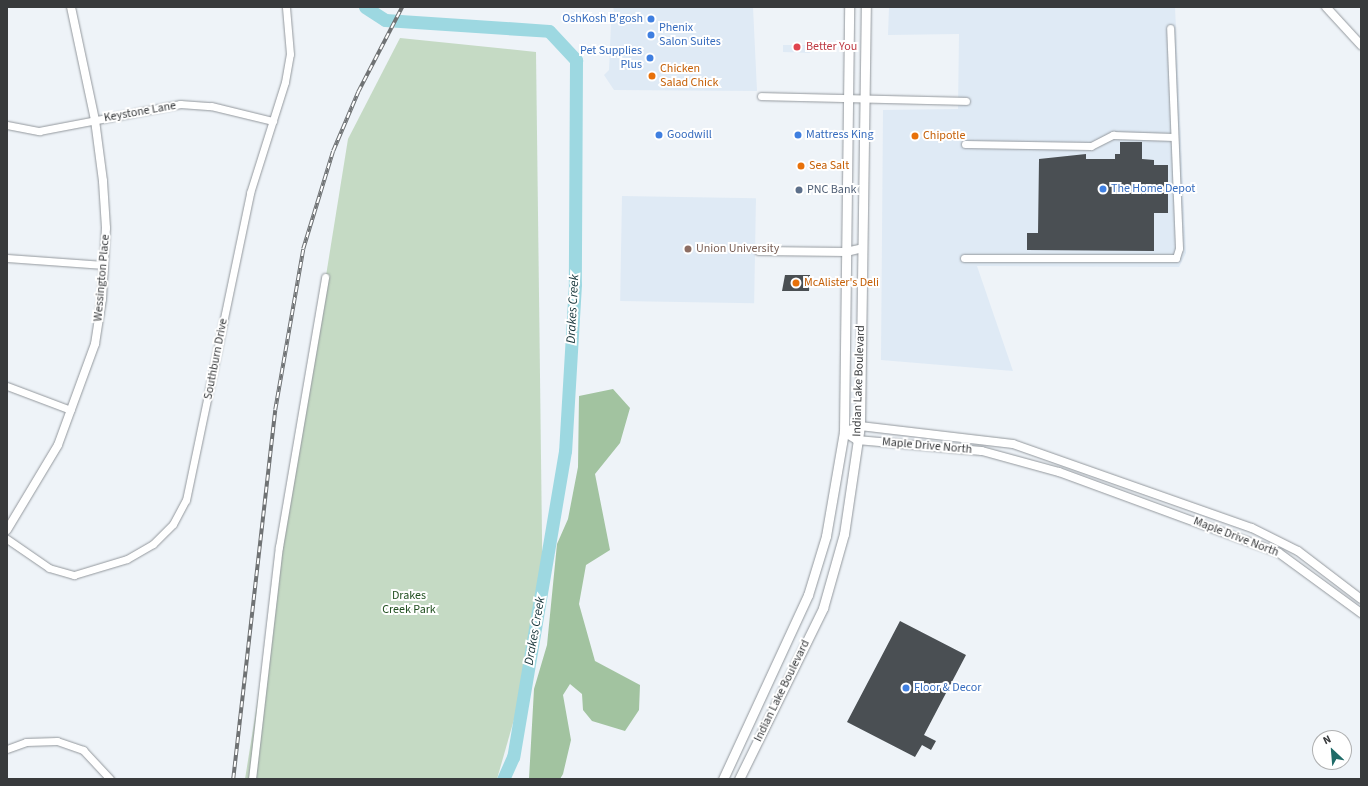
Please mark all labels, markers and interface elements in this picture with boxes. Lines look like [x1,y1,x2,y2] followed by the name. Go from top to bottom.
[562,12,643,26] place label: OshKosh B'gosh
[646,14,656,24] marker: OshKosh B'gosh
[659,21,721,49] place label: Phenix Salon Suites
[646,30,656,40] marker: Phenix Salon Suites
[806,40,857,54] place label: Better You
[791,41,803,53] marker: Better You
[580,44,642,72] place label: Pet Supplies Plus
[645,53,655,63] marker: Pet Supplies Plus
[660,62,718,90] place label: Chicken Salad Chick
[647,71,657,81] marker: Chicken Salad Chick
[103,99,177,125] street label: Keystone Lane
[667,128,712,142] place label: Goodwill
[806,128,873,142] place label: Mattress King
[923,129,965,143] place label: Chipotle
[654,130,664,140] marker: Goodwill
[793,130,803,140] marker: Mattress King
[910,131,920,141] marker: Chipotle
[809,159,849,173] place label: Sea Salt
[796,161,806,171] marker: Sea Salt
[1111,182,1195,196] place label: The Home Depot
[807,183,856,197] place label: PNC Bank
[1098,184,1108,194] marker: The Home Depot
[794,185,804,195] marker: PNC Bank
[91,234,113,322] street label: Wessington Place
[696,242,779,256] place label: Union University
[683,244,693,254] marker: Union University
[563,274,583,344] water label: Drakes Creek
[804,276,879,290] place label: McAlister's Deli
[791,278,801,288] marker: McAlister's Deli
[201,317,231,401] street label: Southburn Drive
[850,325,868,437] street label: Indian Lake Boulevard
[881,435,973,457] street label: Maple Drive North
[1191,514,1281,560] street label: Maple Drive North
[382,589,436,617] park label: Drakes Creek Park
[521,596,549,666] water label: Drakes Creek
[751,638,813,744] street label: Indian Lake Boulevard
[914,681,981,695] place label: Floor & Decor
[901,683,911,693] marker: Floor & Decor
[1312,730,1352,770] north arrow
[1320,731,1334,748] text: N

